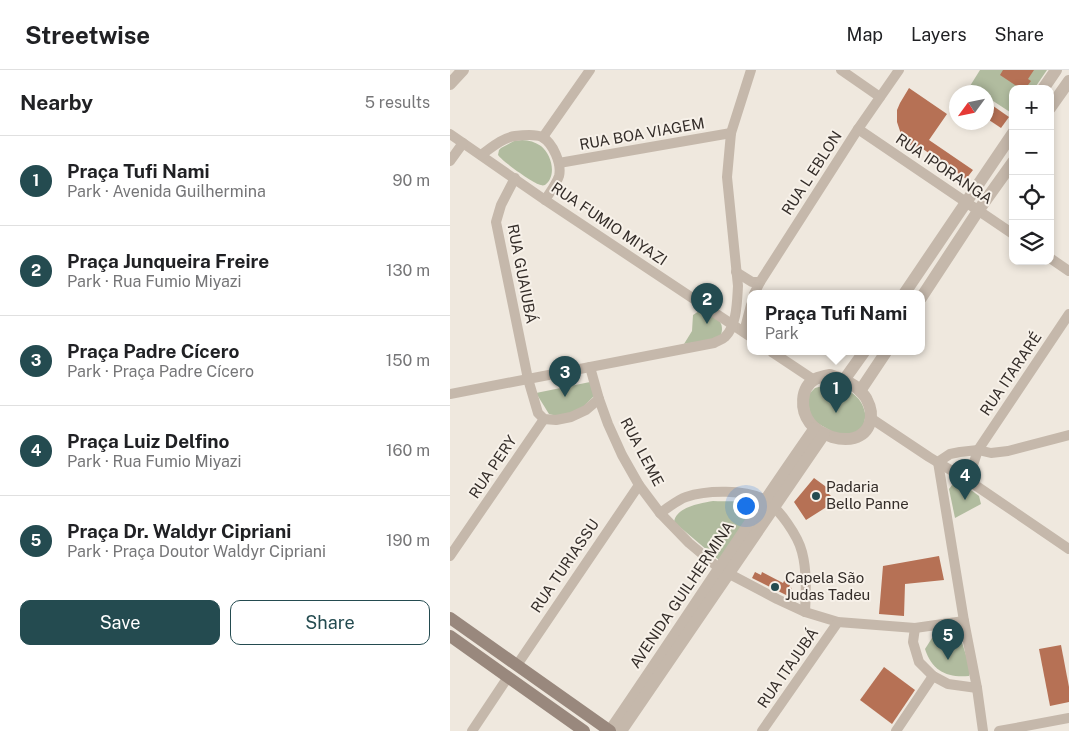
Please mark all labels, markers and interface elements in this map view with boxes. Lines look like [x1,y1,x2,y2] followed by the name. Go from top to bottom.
[25,21,150,49] text: Streetwise
[847,24,883,45] text: Map
[911,24,967,45] text: Layers
[995,24,1044,45] text: Share
[949,85,994,130] north arrow
[1009,85,1054,265] map controls
[1009,85,1054,130] button: +
[20,90,93,115] text: Nearby
[365,93,430,112] text: 5 results
[578,114,706,153] street label: RUA BOA VIAGEM
[778,128,845,218] street label: RUA L EBLON
[893,130,996,207] street label: RUA IPORANGA
[1009,130,1054,175] button: −
[67,160,210,182] text: Praça Tufi Nami
[33,171,39,190] text: 1
[393,171,430,190] text: 90 m
[1009,175,1054,220] button: locate
[548,179,670,269] street label: RUA FUMIO MIYAZI
[67,182,266,201] text: Park · Avenida Guilhermina
[1009,220,1054,265] button: layers
[505,223,541,325] street label: RUA GUAIUBÁ
[67,250,269,272] text: Praça Junqueira Freire
[31,261,41,280] text: 2
[386,261,430,280] text: 130 m
[67,272,242,291] text: Park · Rua Fumio Miyazi
[691,283,723,324] pin: 2
[747,290,925,355] popup
[765,302,907,324] text: Praça Tufi Nami
[765,324,799,343] text: Park
[976,329,1045,419] street label: RUA ITARARÉ
[67,340,239,362] text: Praça Padre Cícero
[31,351,41,370] text: 3
[386,351,430,370] text: 150 m
[549,356,581,397] pin: 3
[67,362,254,381] text: Park · Praça Padre Cícero
[820,372,852,413] pin: 1
[617,415,668,489] street label: RUA LEME
[67,430,230,452] text: Praça Luiz Delfino
[465,432,520,501] street label: RUA PERY
[31,441,41,460] text: 4
[386,441,430,460] text: 160 m
[67,452,242,471] text: Park · Rua Fumio Miyazi
[949,459,981,500] pin: 4
[826,478,909,512] place label: Padaria Bello Panne
[810,490,822,502] marker: Padaria Bello Panne
[733,493,759,519] your location
[527,516,602,616] street label: RUA TURIASSU
[626,518,737,671] street label: AVENIDA GUILHERMINA
[67,520,291,542] text: Praça Dr. Waldyr Cipriani
[31,531,41,550] text: 5
[386,531,430,550] text: 190 m
[67,542,326,561] text: Park · Praça Doutor Waldyr Cipriani
[785,569,870,603] place label: Capela São Judas Tadeu
[769,581,781,593] marker: Capela São Judas Tadeu
[20,600,220,645] button: Save
[230,600,430,645] button: Share
[932,619,964,660] pin: 5
[754,624,822,711] street label: RUA ITAJUBÁ

